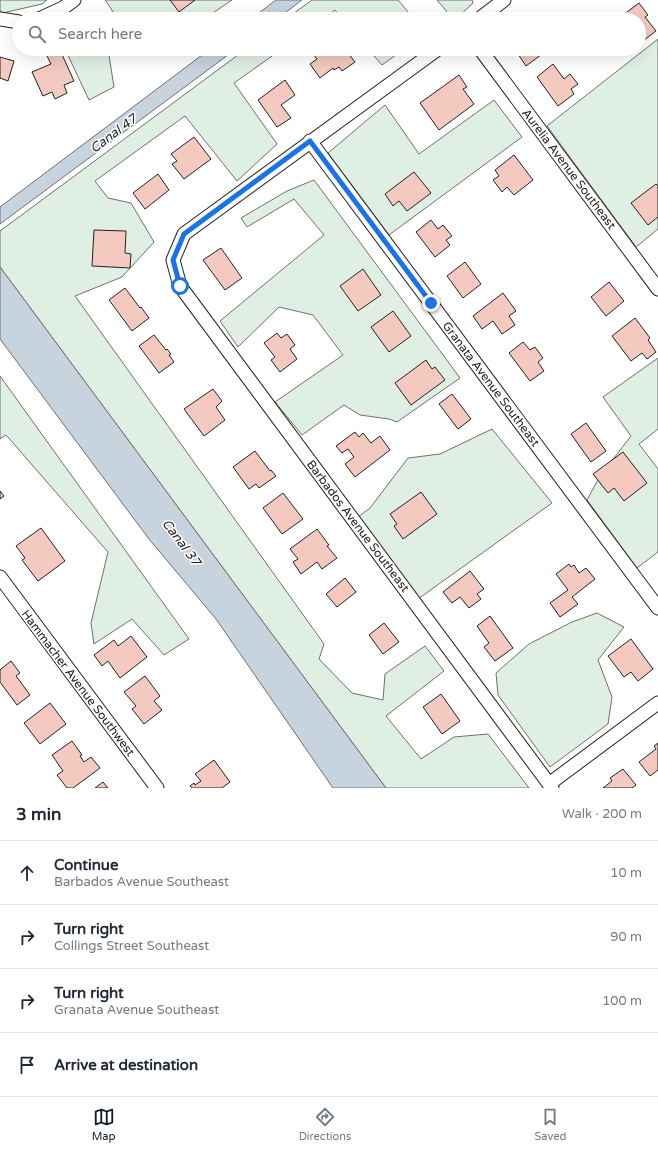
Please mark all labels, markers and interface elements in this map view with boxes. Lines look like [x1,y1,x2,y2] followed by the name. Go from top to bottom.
[12,12,646,56] search box
[26,23,48,45] icon: search
[58,25,142,43] text: Search here
[519,106,619,232] street label: Aurelia Avenue Southeast
[87,110,142,157] water label: Canal 47
[171,277,189,295] route start
[422,294,440,312] route end
[439,319,543,449] street label: Granata Avenue Southeast
[304,457,412,595] street label: Barbados Avenue Southeast
[158,516,205,571] water label: Canal 37
[19,607,138,759] street label: Hammacher Avenue Southwest
[16,804,61,825] text: 3 min
[562,806,642,822] text: Walk · 200 m
[54,856,118,874] text: Continue
[16,862,38,884] icon: ahead
[610,865,642,881] text: 10 m
[54,874,229,890] text: Barbados Avenue Southeast
[54,920,124,938] text: Turn right
[16,926,38,948] icon: right
[610,929,642,945] text: 90 m
[54,938,209,954] text: Collings Street Southeast
[54,984,124,1002] text: Turn right
[16,990,38,1012] icon: right
[602,993,642,1009] text: 100 m
[54,1002,219,1018] text: Granata Avenue Southeast
[16,1054,38,1076] icon: arrive
[54,1056,198,1074] text: Arrive at destination
[92,1106,115,1143] tab: Map
[299,1106,351,1143] tab: Directions
[535,1106,566,1143] tab: Saved

